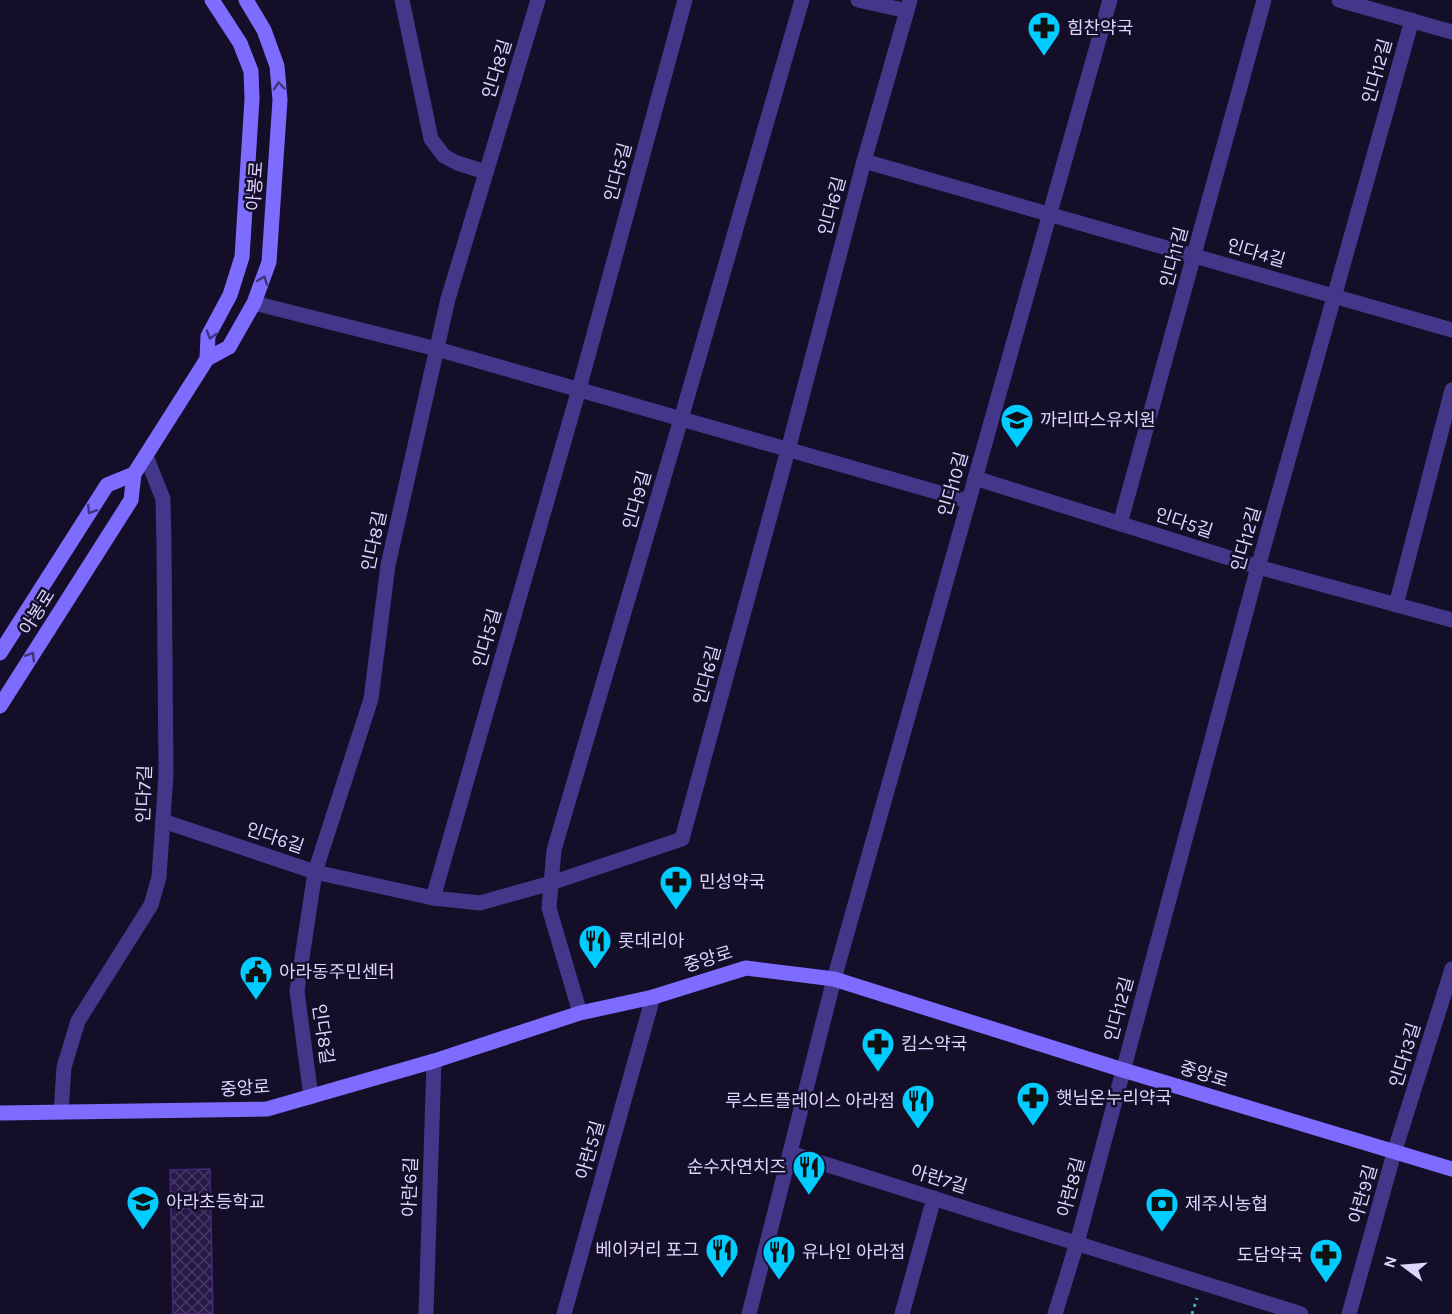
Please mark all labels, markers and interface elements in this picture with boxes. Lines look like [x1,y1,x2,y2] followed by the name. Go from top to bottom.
[1026,10,1062,57] pharmacy icon: 힘찬약국
[1067,17,1133,39] place label: 힘찬약국
[1357,36,1397,106] street label: 인다12길
[478,37,516,101] street label: 인다8길
[273,82,286,91] one-way arrow
[600,140,636,204] street label: 인다5길
[242,160,268,212] street label: 아봉로
[814,174,850,238] street label: 인다6길
[1155,224,1193,290] street label: 인다11길
[1224,234,1288,272] street label: 인다4길
[255,275,268,286] one-way arrow
[206,330,218,340] one-way arrow
[999,402,1035,449] school or university icon: 까리따스유치원
[1040,409,1156,431] place label: 까리따스유치원
[933,449,973,519] street label: 인다10길
[618,468,656,532] street label: 인다9길
[88,503,99,514] one-way arrow
[1152,503,1216,543] street label: 인다5길
[1226,504,1266,574] street label: 인다12길
[357,509,391,573] street label: 인다8길
[15,585,59,639] street label: 아봉로
[468,606,506,670] street label: 인다5길
[689,643,725,707] street label: 인다6길
[24,652,35,663] one-way arrow
[132,765,156,823] street label: 인다7길
[243,818,307,858] street label: 인다6길
[658,864,694,911] pharmacy icon: 민성약국
[699,871,765,893] place label: 민성약국
[577,923,613,970] restaurant icon: 롯데리아
[618,930,685,952] place label: 롯데리아
[681,941,735,977] street label: 중앙로
[238,954,274,1001] public building icon: 아라동주민센터
[279,961,395,983] place label: 아라동주민센터
[1100,974,1138,1044] street label: 인다12길
[308,1002,338,1066] street label: 인다8길
[1385,1020,1425,1090] street label: 인다13길
[860,1026,896,1073] pharmacy icon: 킴스약국
[901,1033,967,1055] place label: 킴스약국
[1177,1056,1231,1092] street label: 중앙로
[219,1075,271,1101] street label: 중앙로
[1015,1080,1051,1127] pharmacy icon: 햇님온누리약국
[900,1083,936,1130] restaurant icon: 루스트플레이스 아라점
[1056,1087,1172,1109] place label: 햇님온누리약국
[725,1090,895,1112] place label: 루스트플레이스 아라점
[571,1118,609,1182] street label: 아란5길
[791,1149,827,1196] restaurant icon: 순수자연치즈
[1053,1155,1089,1219] street label: 아란8길
[687,1156,786,1178] place label: 순수자연치즈
[398,1157,422,1217] street label: 아란6길
[908,1160,970,1198] street label: 아란7길
[1344,1162,1382,1226] street label: 아란9길
[125,1184,161,1231] school or university icon: 아라초등학교
[1144,1186,1180,1233] bank icon: 제주시농협
[166,1191,265,1213] place label: 아라초등학교
[1185,1193,1268,1215] place label: 제주시농협
[704,1232,740,1279] restaurant icon: 베이커리 포그
[761,1234,797,1281] restaurant icon: 유나인 아라점
[1374,1236,1434,1296] north arrow
[1308,1237,1344,1284] pharmacy icon: 도담약국
[595,1239,699,1261] place label: 베이커리 포그
[802,1241,906,1263] place label: 유나인 아라점
[1237,1244,1303,1266] place label: 도담약국
[1379,1254,1401,1270] text: N

